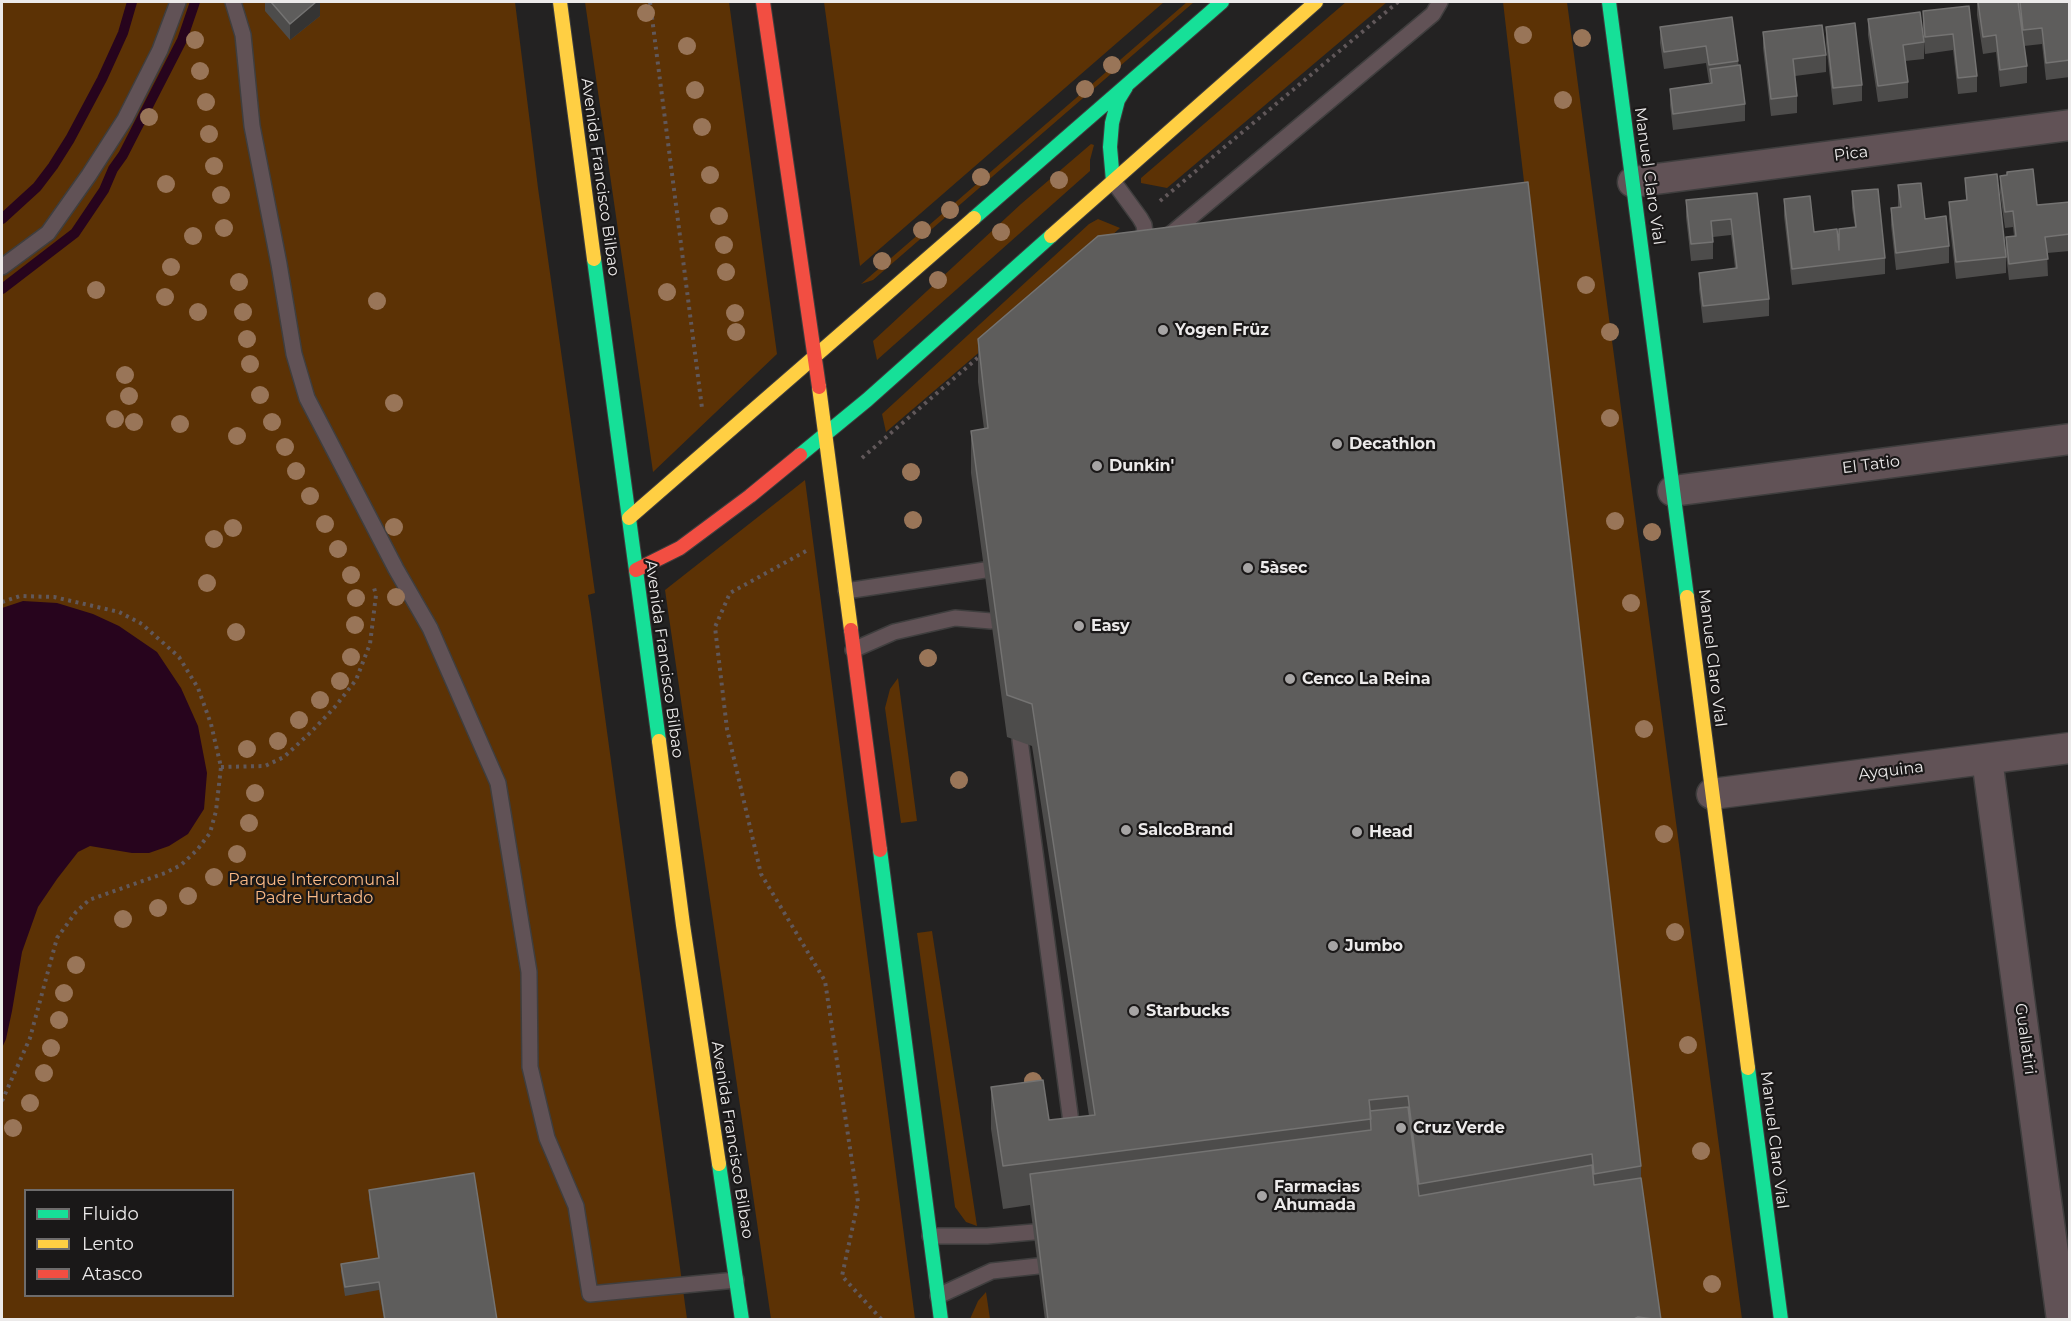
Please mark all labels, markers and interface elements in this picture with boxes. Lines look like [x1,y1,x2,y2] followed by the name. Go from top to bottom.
[577,77,623,277] street label: Avenida Francisco Bilbao
[1630,106,1668,246] street label: Manuel Claro Vial
[1833,142,1869,166] street label: Pica
[1175,320,1269,340] place label: Yogen Früz
[1156,323,1170,337] marker: Yogen Früz
[1349,434,1436,454] place label: Decathlon
[1330,437,1344,451] marker: Decathlon
[1841,452,1901,478] street label: El Tatio
[1109,456,1174,476] place label: Dunkin'
[1090,459,1104,473] marker: Dunkin'
[1260,558,1307,578] place label: 5àsec
[641,559,687,759] street label: Avenida Francisco Bilbao
[1241,561,1255,575] marker: 5àsec
[1694,588,1730,728] street label: Manuel Claro Vial
[1091,616,1130,636] place label: Easy
[1072,619,1086,633] marker: Easy
[1302,669,1431,689] place label: Cenco La Reina
[1283,672,1297,686] marker: Cenco La Reina
[1857,757,1925,785] street label: Ayquina
[1138,820,1233,840] place label: SalcoBrand
[1369,822,1413,842] place label: Head
[1119,823,1133,837] marker: SalcoBrand
[1350,825,1364,839] marker: Head
[228,870,400,908] park label: Parque Intercomunal Padre Hurtado
[1345,936,1403,956] place label: Jumbo
[1326,939,1340,953] marker: Jumbo
[1146,1001,1230,1021] place label: Starbucks
[2010,1002,2040,1076] street label: Guallatiri
[1127,1004,1141,1018] marker: Starbucks
[707,1040,757,1240] street label: Avenida Francisco Bilbao
[1756,1070,1792,1210] street label: Manuel Claro Vial
[1413,1118,1505,1138] place label: Cruz Verde
[1394,1121,1408,1135] marker: Cruz Verde
[1274,1177,1360,1215] place label: Farmacias Ahumada
[24,1189,234,1297] legend
[1255,1189,1269,1203] marker: Farmacias Ahumada
[82,1203,139,1225] text: Fluido
[82,1233,134,1255] text: Lento
[82,1263,142,1285] text: Atasco

